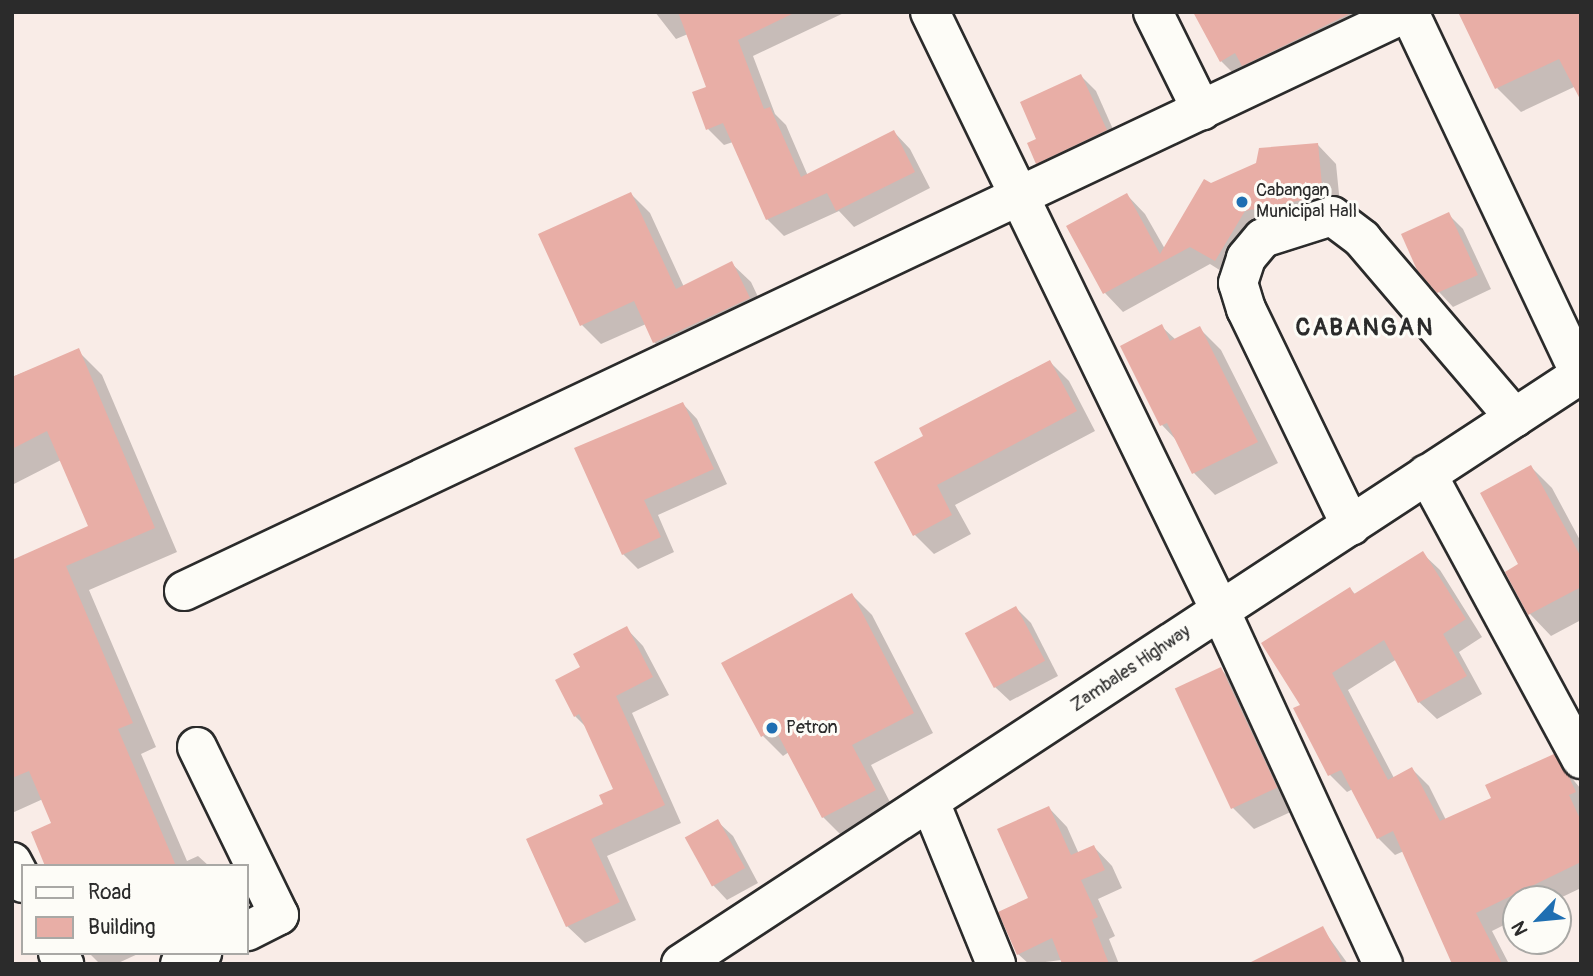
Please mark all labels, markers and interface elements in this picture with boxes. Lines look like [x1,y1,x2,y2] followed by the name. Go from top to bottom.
[1256,181,1357,224] place label: Cabangan Municipal Hall
[1234,194,1250,210] marker: Cabangan Municipal Hall
[1297,314,1433,342] district label: CABANGAN
[1067,621,1195,717] street label: Zambales Highway
[786,717,838,739] place label: Petron
[764,720,780,736] marker: Petron
[21,864,248,955] legend
[88,879,132,906] text: Road
[1502,885,1572,955] north arrow
[88,914,155,941] text: Building
[1506,917,1534,939] text: N

